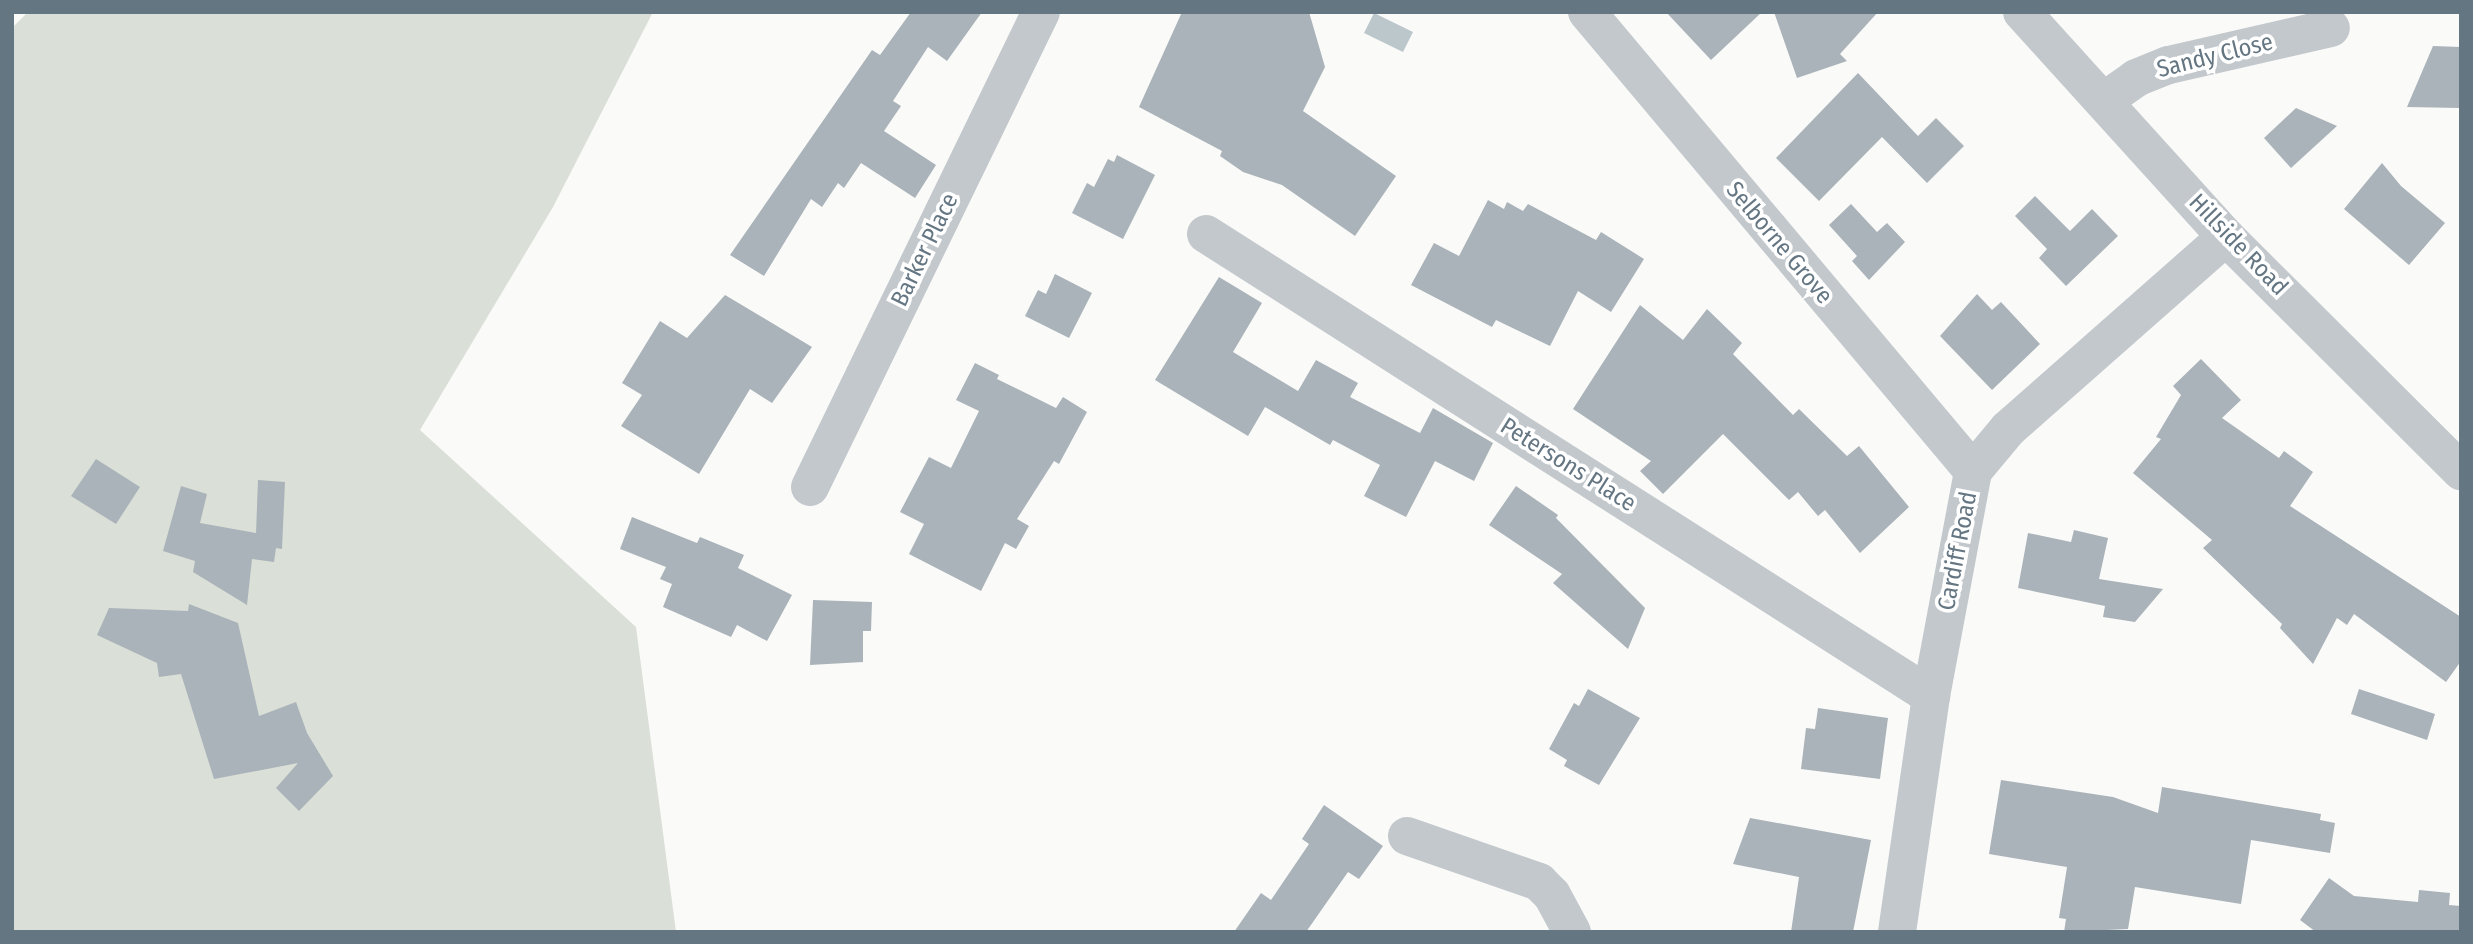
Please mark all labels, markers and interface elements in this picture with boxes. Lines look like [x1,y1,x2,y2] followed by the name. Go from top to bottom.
[2154,28,2276,84] street label: Sandy Close
[1720,176,1838,310] street label: Selborne Grove
[2183,188,2293,302] street label: Hillside Road
[885,189,965,311] street label: Barker Place
[1495,412,1641,518] street label: Petersons Place
[1932,489,1984,613] street label: Cardiff Road

